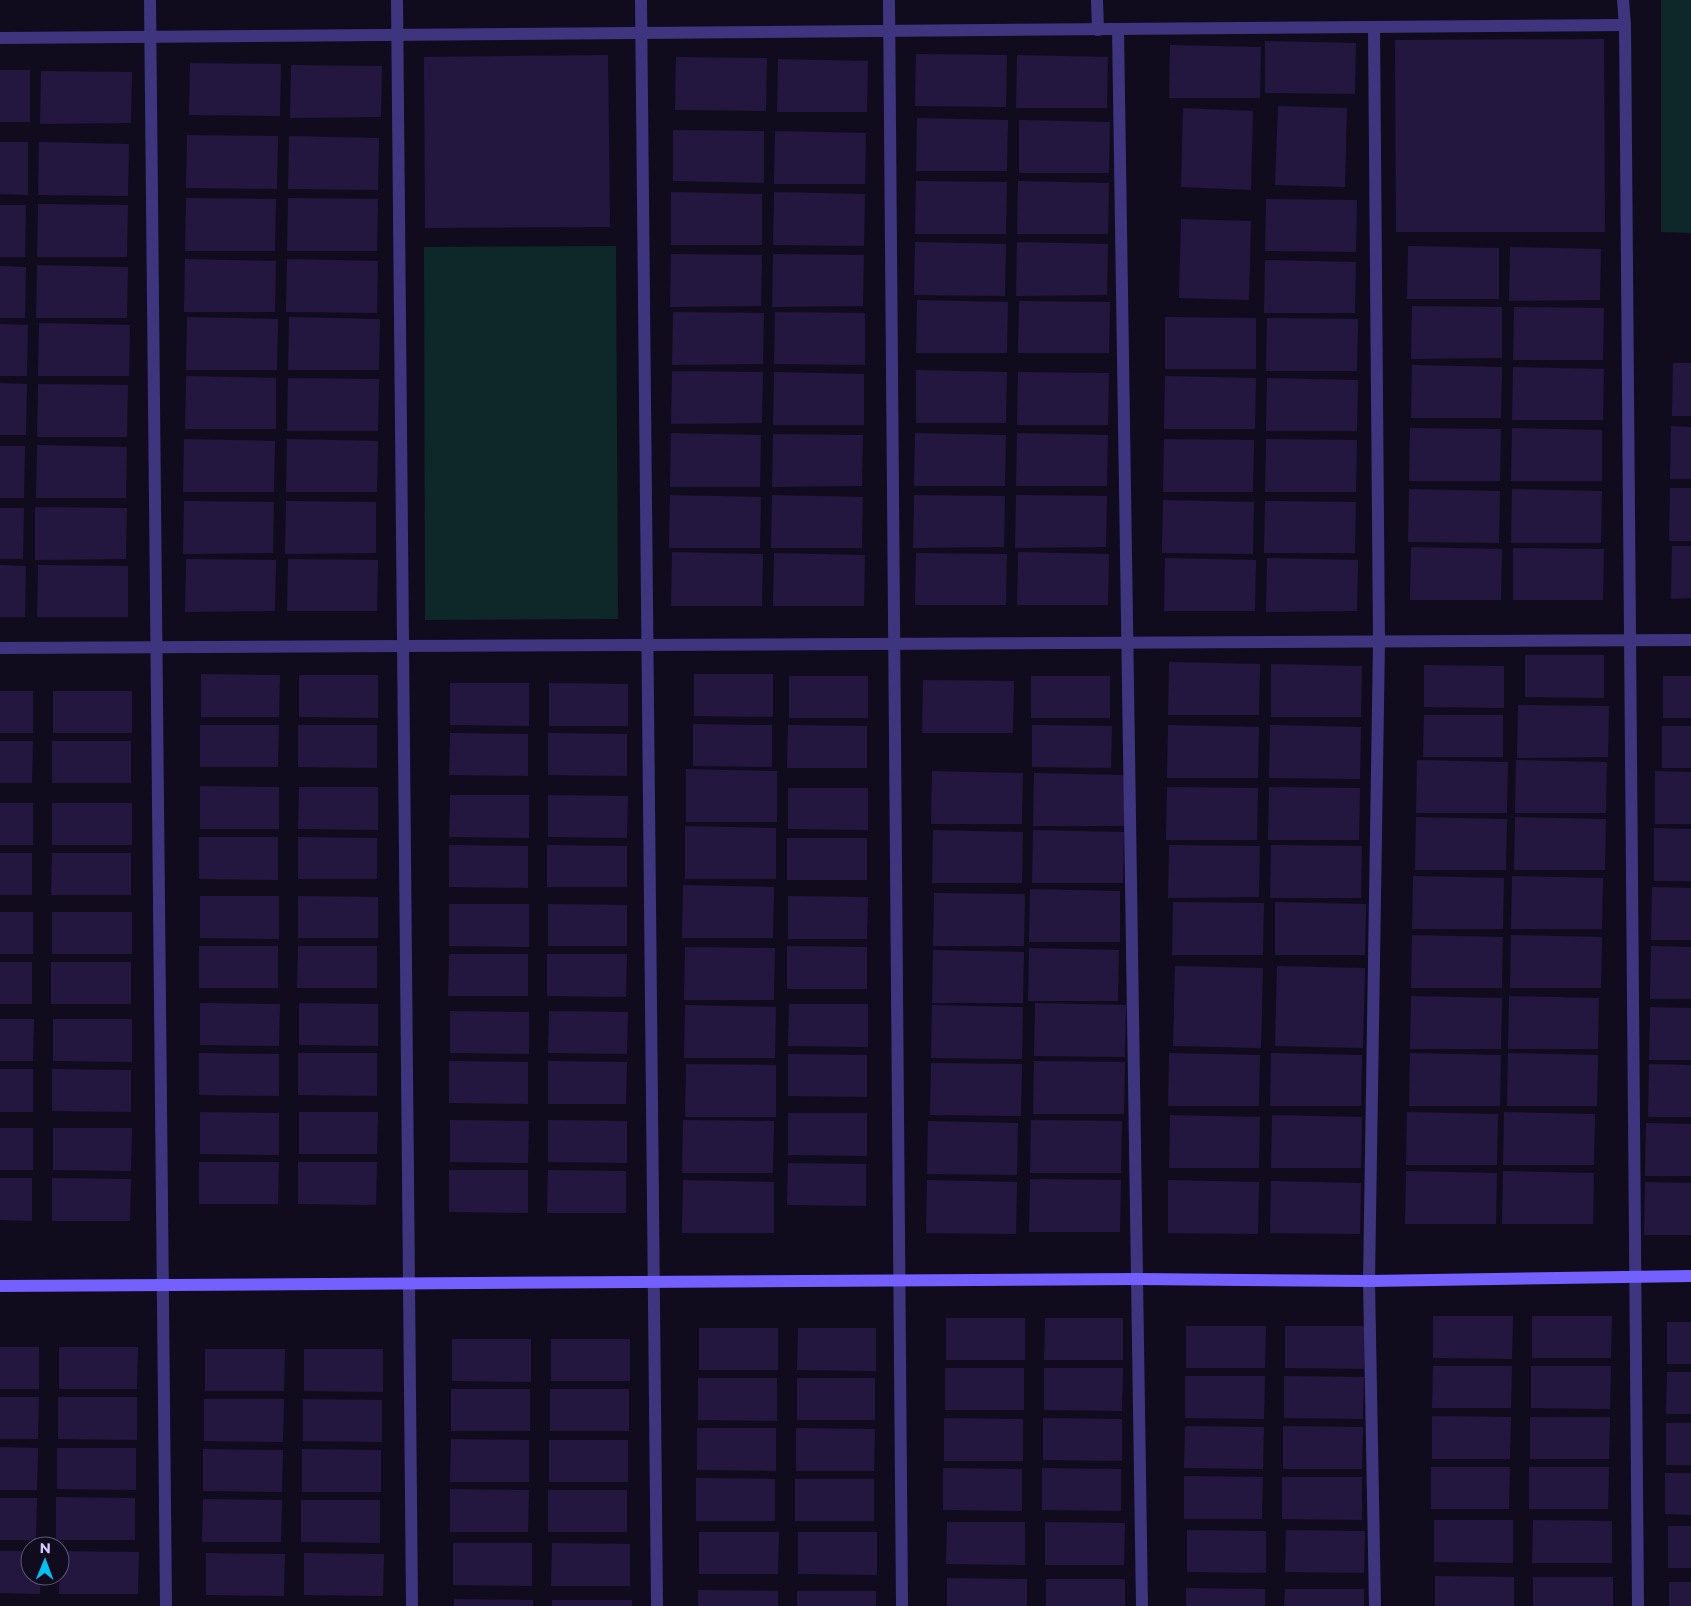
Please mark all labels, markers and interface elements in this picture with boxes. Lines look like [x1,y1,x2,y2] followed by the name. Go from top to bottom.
[20,1536,70,1586] north arrow
[39,1539,51,1557] text: N

